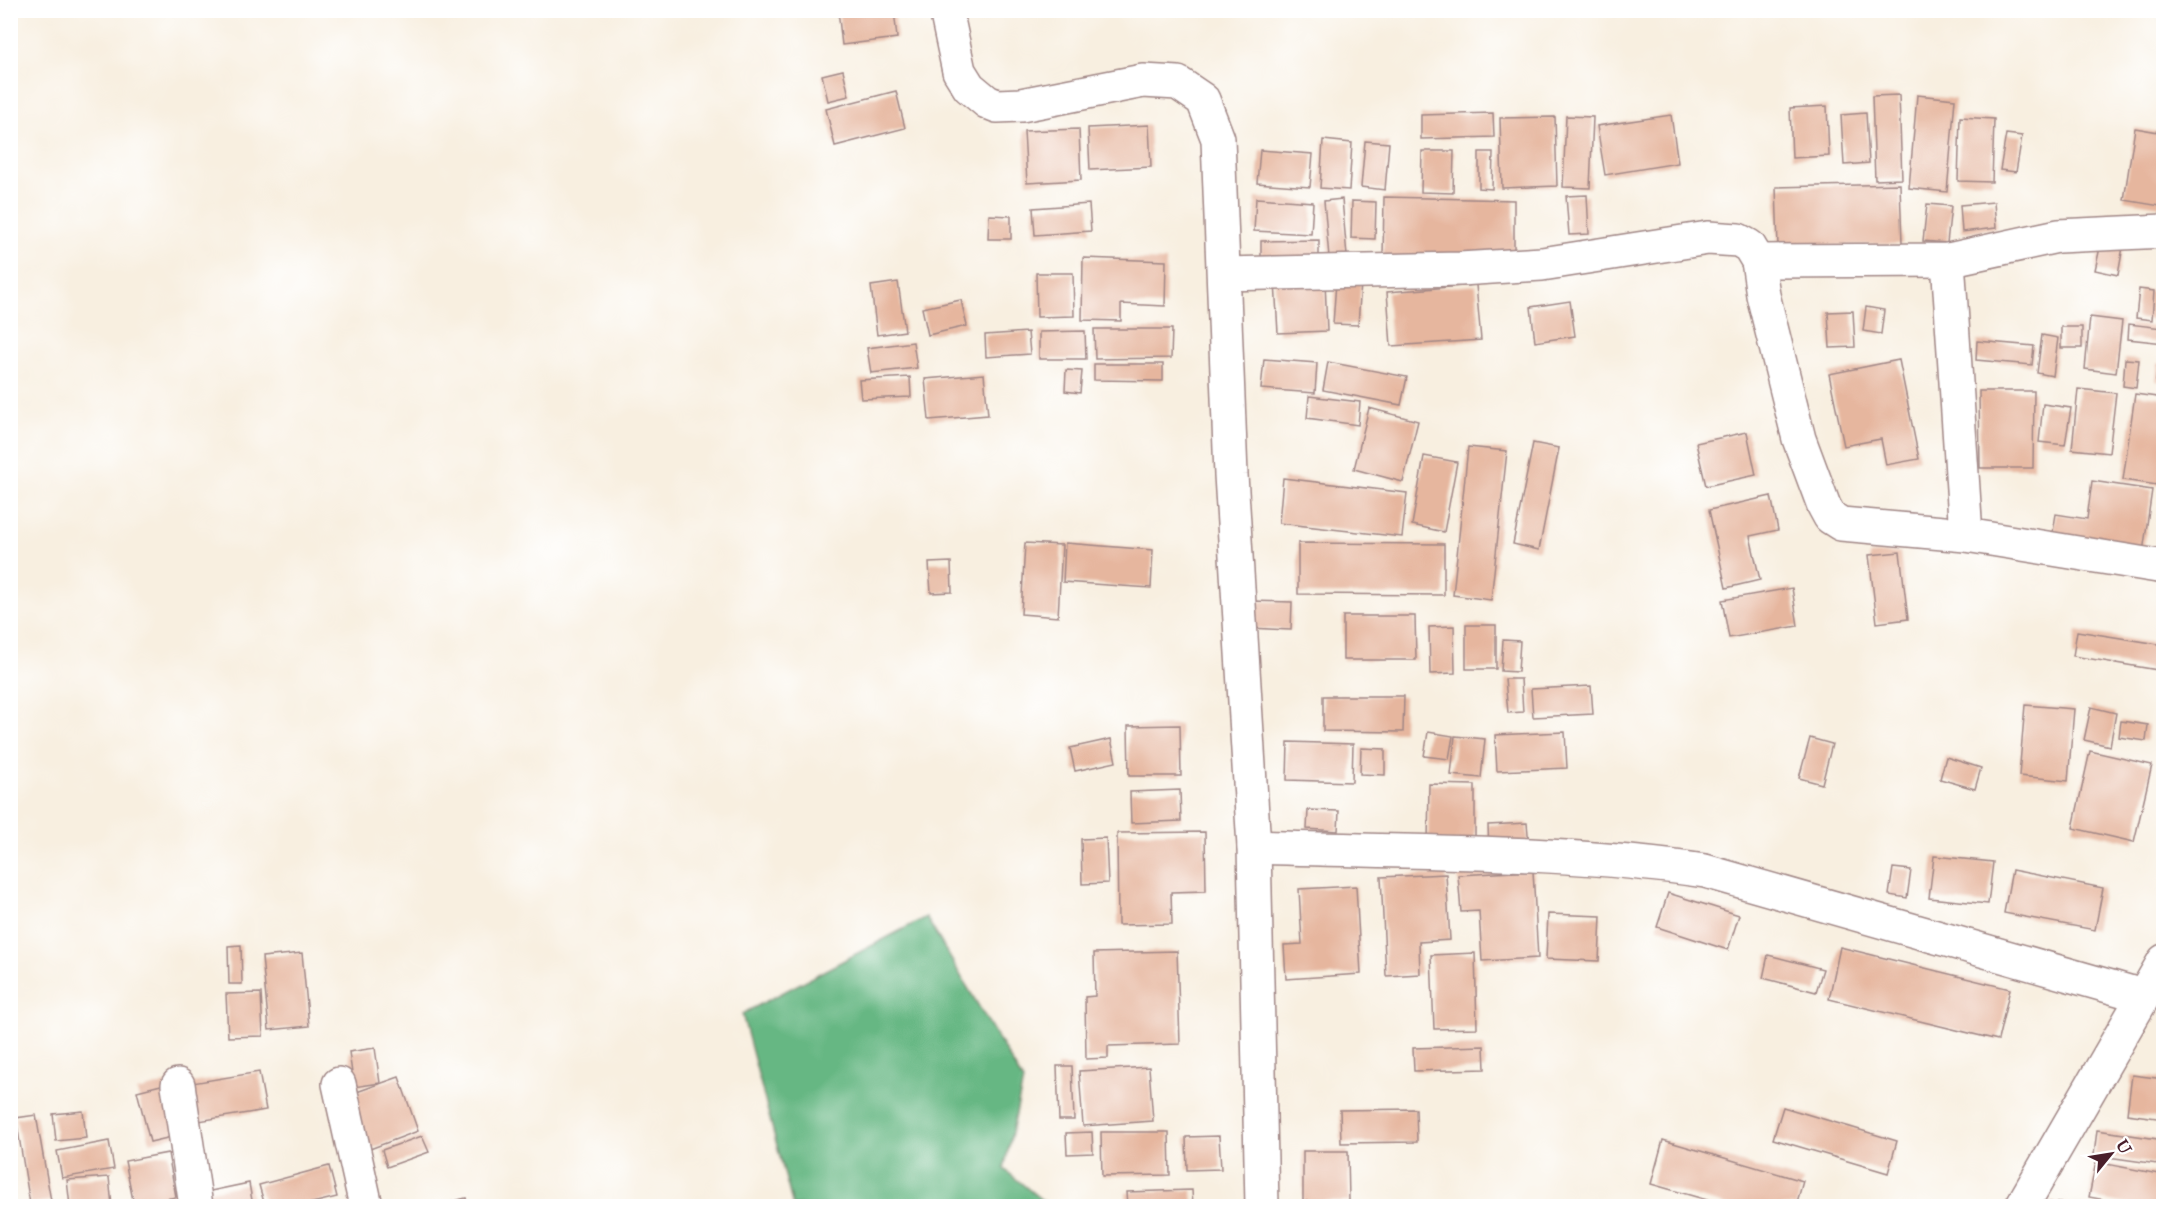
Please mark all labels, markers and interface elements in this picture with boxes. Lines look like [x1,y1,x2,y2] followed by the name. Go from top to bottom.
[2081,1124,2141,1184] north arrow
[2111,1136,2135,1158] text: U

